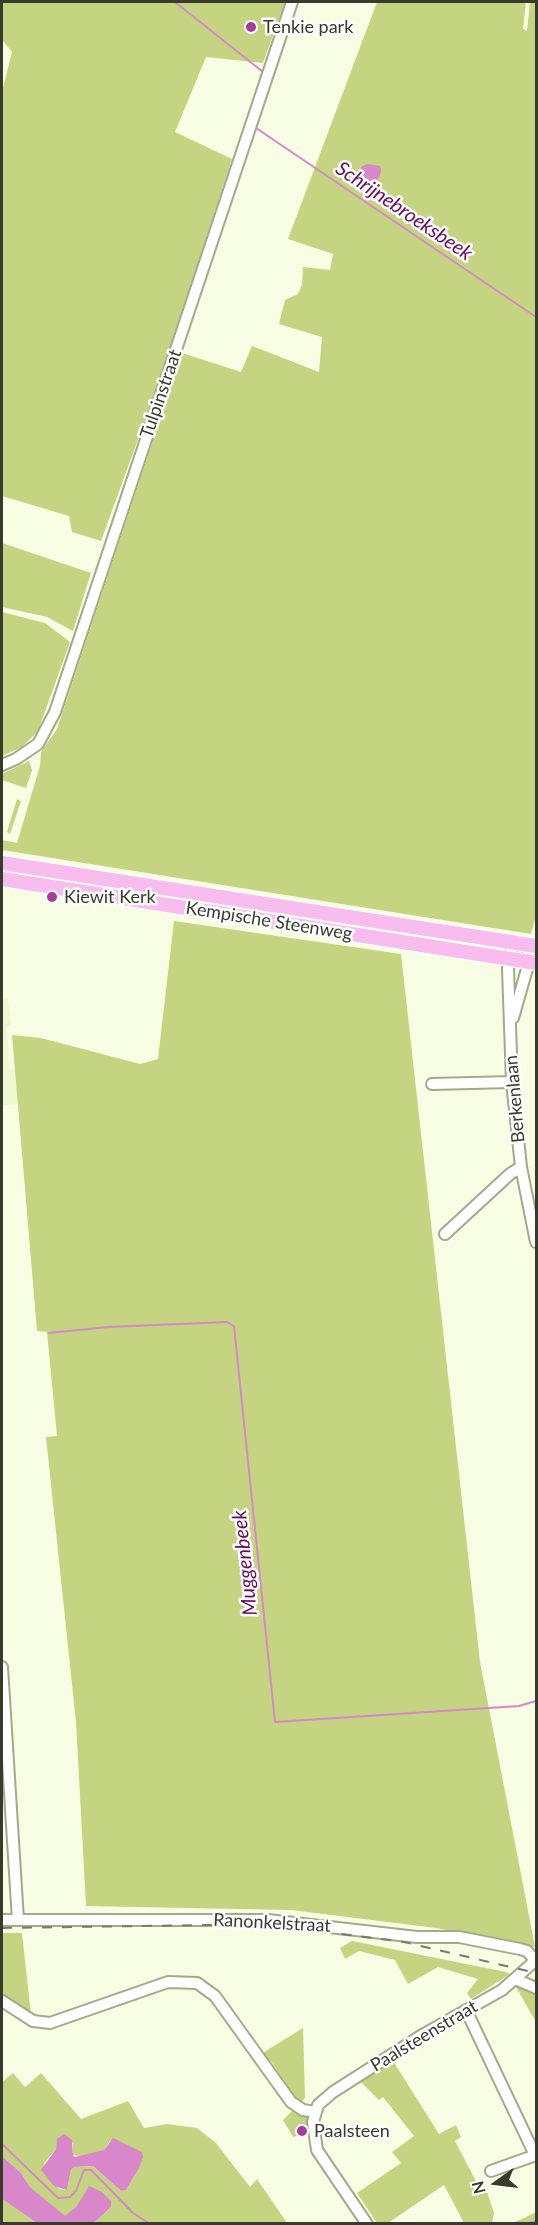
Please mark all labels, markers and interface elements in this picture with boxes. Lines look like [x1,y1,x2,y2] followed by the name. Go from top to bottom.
[263,16,353,38] place label: Tenkie park
[244,20,258,34] marker: Tenkie park
[331,156,477,266] water label: Schrijnebroeksbeek
[136,347,186,441] street label: Tulpinstraat
[64,886,156,908] place label: Kiewit Kerk
[45,890,59,904] marker: Kiewit Kerk
[184,897,354,945] street label: Kempische Steenweg
[500,1054,530,1144] street label: Berkenlaan
[228,1509,262,1617] water label: Muggenbeek
[213,1909,331,1937] street label: Ranonkelstraat
[367,1996,481,2076] street label: Paalsteenstraat
[314,2120,390,2142] place label: Paalsteen
[295,2124,309,2138] marker: Paalsteen
[466,2153,526,2213] north arrow
[467,2179,489,2196] text: N

